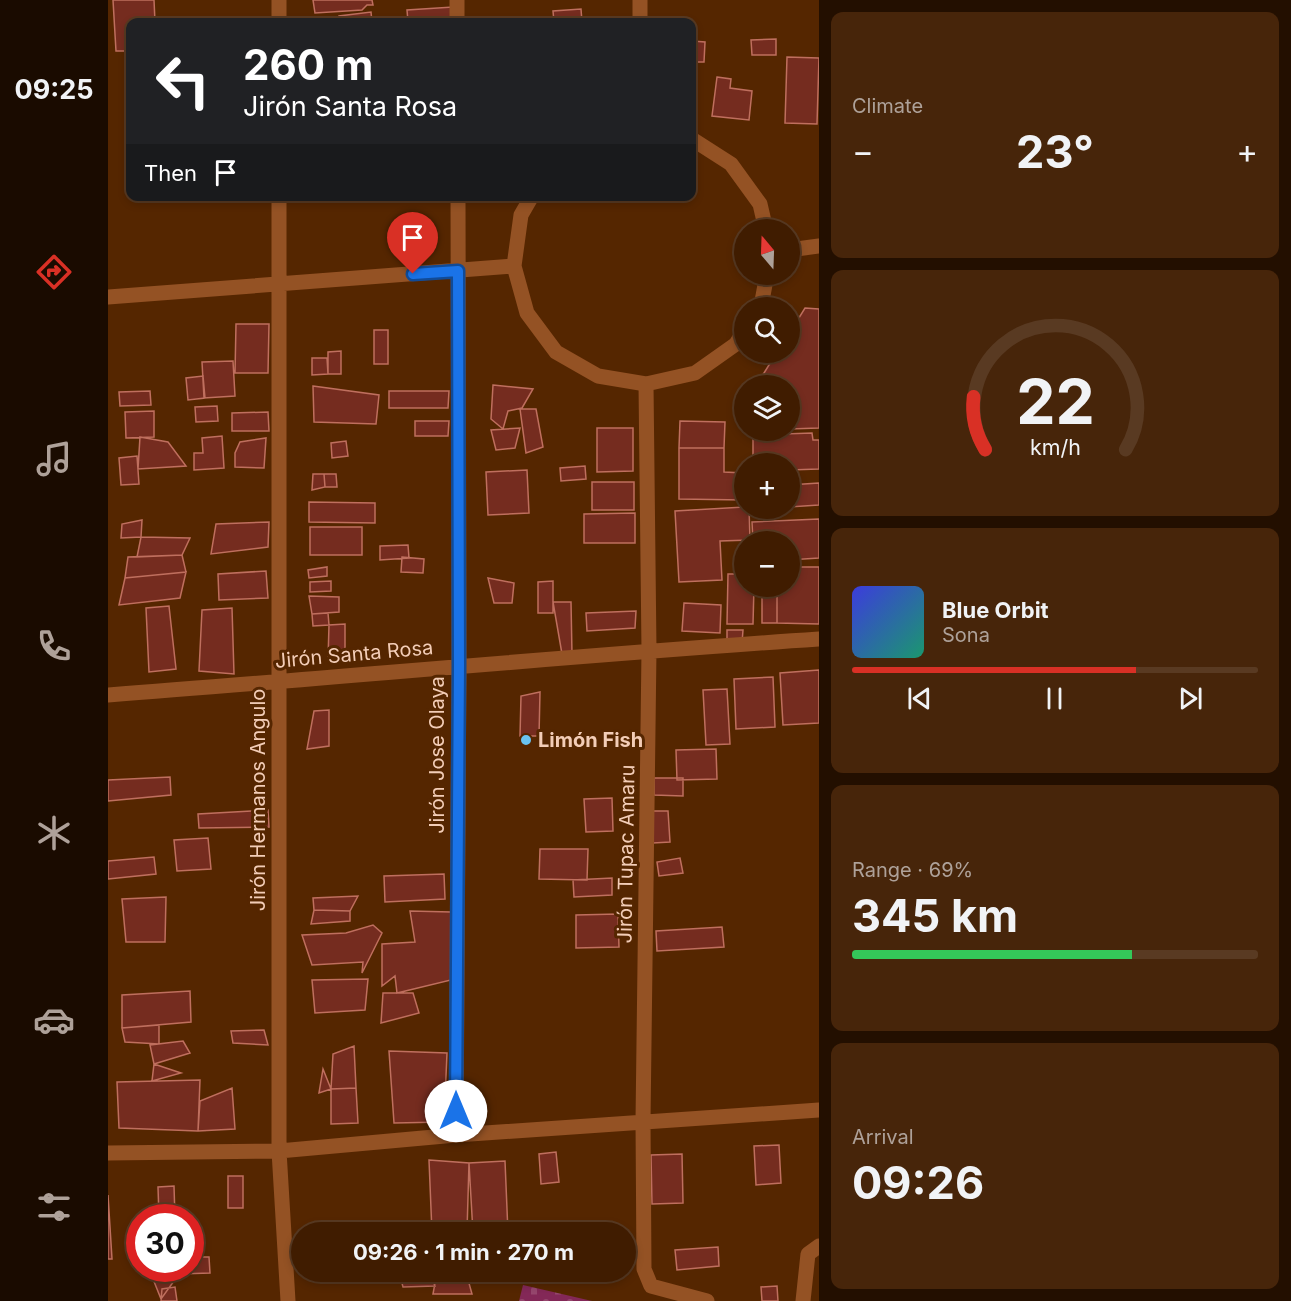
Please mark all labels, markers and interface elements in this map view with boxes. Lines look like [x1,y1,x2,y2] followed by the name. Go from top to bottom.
[243,39,373,90] text: 260 m
[144,42,222,120] icon: left
[14,73,94,106] text: 09:25
[243,90,457,123] text: Jirón Santa Rosa
[852,94,923,118] text: Climate
[1016,124,1094,179] text: 23°
[852,131,874,171] text: −
[1236,131,1258,171] text: +
[209,156,242,189] icon: arrive
[144,160,197,186] text: Then
[387,212,438,274] pin
[734,219,800,285] north arrow
[734,219,800,597] map controls
[396,221,429,254] icon: arrive
[33,251,75,293] icon: directions
[734,297,800,363] button: search
[1016,364,1094,439] text: 22
[734,375,800,441] button: layers
[1030,434,1080,460] text: km/h
[33,438,75,480] icon: music
[734,453,800,519] button: +
[734,531,800,597] button: −
[942,597,1049,623] text: Blue Orbit
[942,623,990,647] text: Sona
[33,625,75,667] icon: phone
[274,635,434,673] street label: Jirón Santa Rosa
[425,676,449,834] street label: Jirón Jose Olaya
[903,682,936,715] icon: previous
[1038,682,1071,715] icon: pause
[1174,682,1207,715] icon: next
[246,689,270,911] street label: Jirón Hermanos Angulo
[538,728,643,752] place label: Limón Fish
[519,733,533,747] marker: Limón Fish
[612,764,640,944] street label: Jirón Tupac Amaru
[33,812,75,854] icon: climate
[852,858,973,882] text: Range · 69%
[852,888,1018,943] text: 345 km
[33,999,75,1041] icon: car
[424,1079,488,1143] position arrow
[852,1125,914,1149] text: Arrival
[852,1155,984,1210] text: 09:26
[33,1186,75,1228] icon: filters
[126,1204,204,1282] speed limit sign: 30
[353,1239,574,1265] text: 09:26 · 1 min · 270 m

